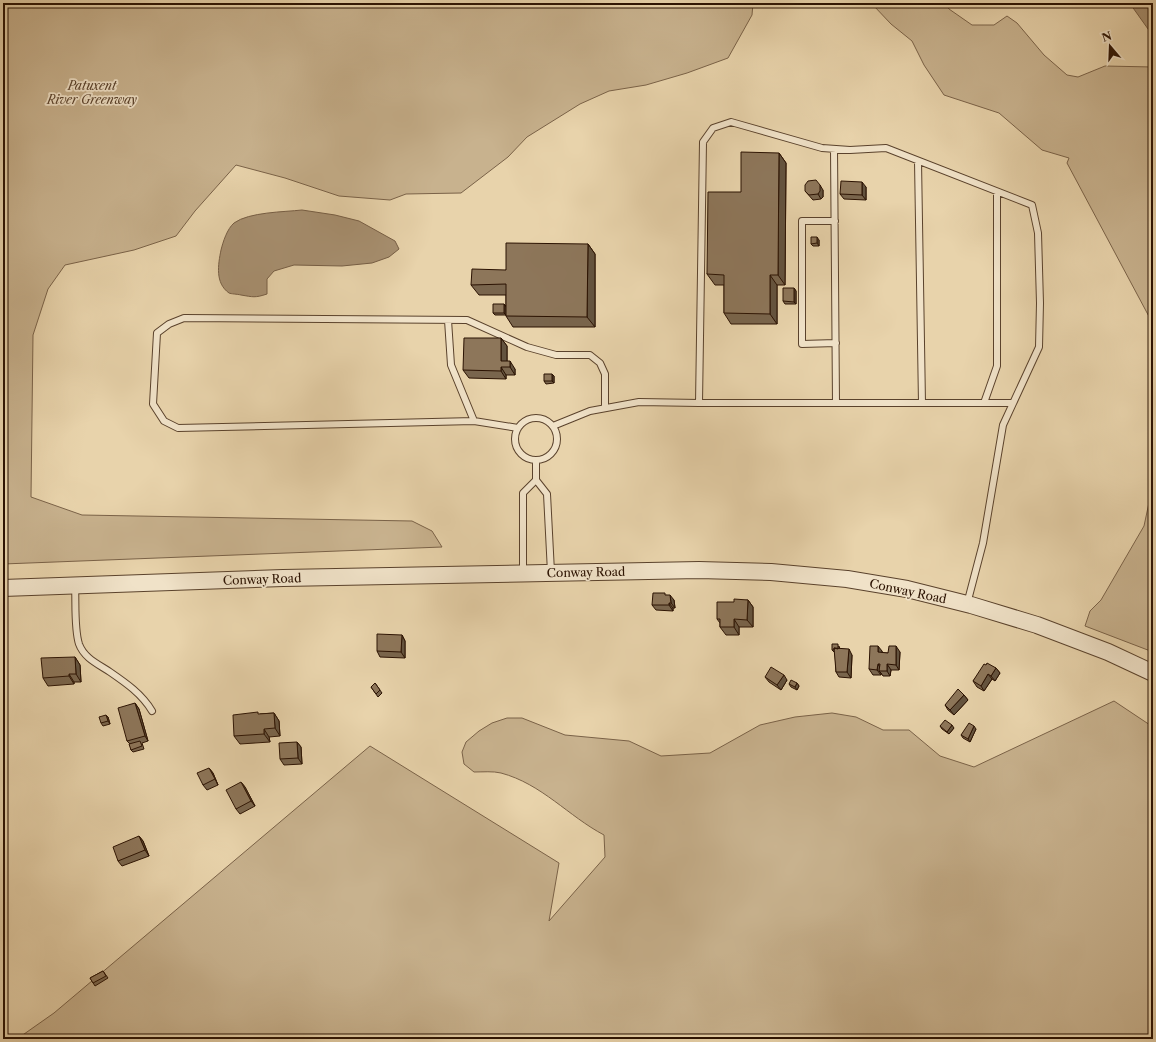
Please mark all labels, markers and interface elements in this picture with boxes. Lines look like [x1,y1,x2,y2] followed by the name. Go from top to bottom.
[1090,26,1130,66] north arrow
[1100,28,1114,45] text: N
[46,78,137,107] park label: Patuxent River Greenway
[547,564,626,580] street label: Conway Road
[222,570,302,588] street label: Conway Road
[868,575,949,607] street label: Conway Road

